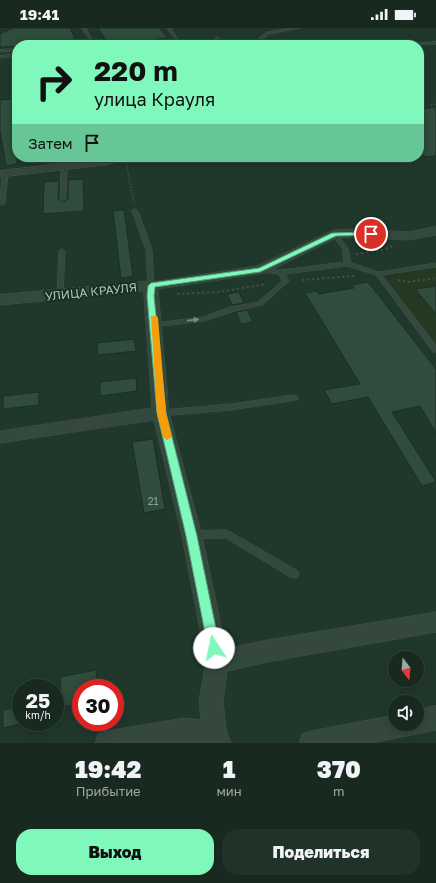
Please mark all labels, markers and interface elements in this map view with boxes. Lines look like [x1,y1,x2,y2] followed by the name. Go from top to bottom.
[20,5,59,23] text: 19:41
[94,54,178,87] text: 220 m
[28,56,80,108] icon: right
[94,88,215,110] text: улица Крауля
[81,132,103,154] icon: arrive
[28,134,73,152] text: Затем
[354,217,388,251] pin
[360,223,382,245] icon: arrive
[44,279,138,304] street label: УЛИЦА КРАУЛЯ
[187,317,199,324] one-way arrow
[148,495,158,507] house number: 21
[193,627,235,669] position arrow
[388,651,424,687] north arrow
[388,651,424,731] map controls
[72,679,124,731] speed limit sign: 30
[26,688,50,712] text: 25
[388,695,424,731] button: sound
[25,709,51,721] text: km/h
[75,754,141,783] text: 19:42
[223,754,235,783] text: 1
[317,754,361,783] text: 370
[76,783,141,799] text: Прибытие
[216,783,242,799] text: мин
[333,783,345,799] text: m
[16,829,214,875] button: Выход
[222,829,420,875] button: Поделиться

